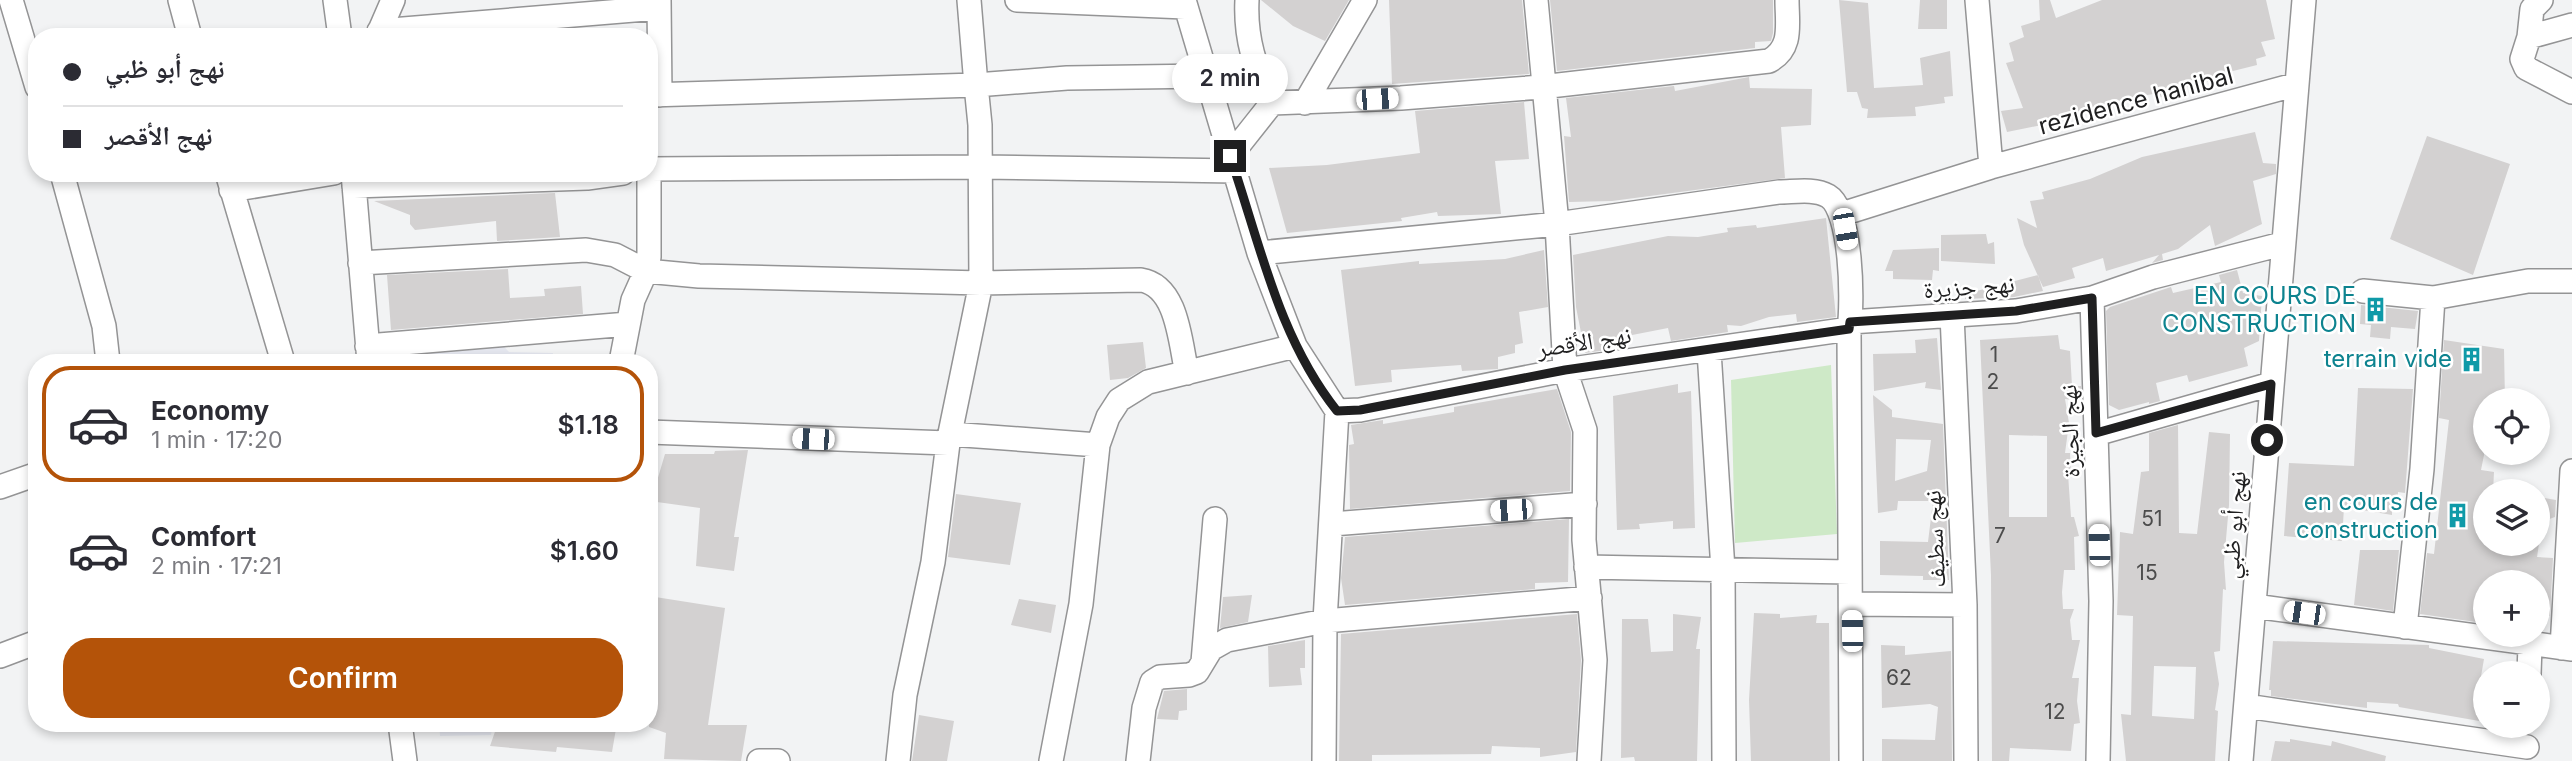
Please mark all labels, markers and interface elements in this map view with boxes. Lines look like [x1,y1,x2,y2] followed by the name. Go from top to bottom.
[105,53,224,84] text: نهج أبو ظبي
[1172,54,1288,104] callout: 2 min
[2035,61,2236,140] street label: rezidence hanibal
[1200,64,1260,92] text: 2 min
[1356,87,1399,111] car
[105,120,212,151] text: نهج الأقصر
[1214,140,1246,172] route end
[1832,206,1859,252] car
[1922,269,2016,305] street label: نهج جزيرة
[2162,281,2356,338] place label: EN COURS DE CONSTRUCTION
[2362,296,2390,324] building icon: EN COURS DE CONSTRUCTION
[1534,320,1633,364] street label: نهج الأقصر
[1990,342,1998,367] house number: 1
[2324,344,2452,373] place label: terrain vide
[2458,345,2486,373] building icon: terrain vide
[1987,369,1999,394] house number: 2
[2053,384,2087,478] street label: نهج الجيزة
[2473,388,2550,738] map controls
[2473,388,2550,465] button: locate
[67,393,130,456] icon: car
[151,395,269,426] text: Economy
[557,409,619,440] text: $1.18
[2251,424,2283,456] route start
[151,426,282,454] text: 1 min · 17:20
[792,428,835,450] car
[2215,470,2257,580] street label: نهج أبو ظبي
[2473,479,2550,556] button: layers
[2296,487,2438,544] place label: en cours de construction
[1917,489,1953,589] street label: نهج سطيف
[1490,498,1533,522] car
[2444,502,2472,530] building icon: en cours de construction
[2141,506,2163,531] house number: 51
[67,519,130,582] icon: car
[151,521,256,552] text: Comfort
[1994,523,2006,548] house number: 7
[2088,524,2111,566] car
[550,535,619,566] text: $1.60
[151,552,282,580] text: 2 min · 17:21
[2136,560,2158,585] house number: 15
[2473,570,2550,647] button: +
[2282,600,2327,626] car
[1842,610,1863,652] car
[63,638,623,718] button: Confirm
[2473,661,2550,738] button: −
[1886,665,1912,690] house number: 62
[2044,699,2066,724] house number: 12

